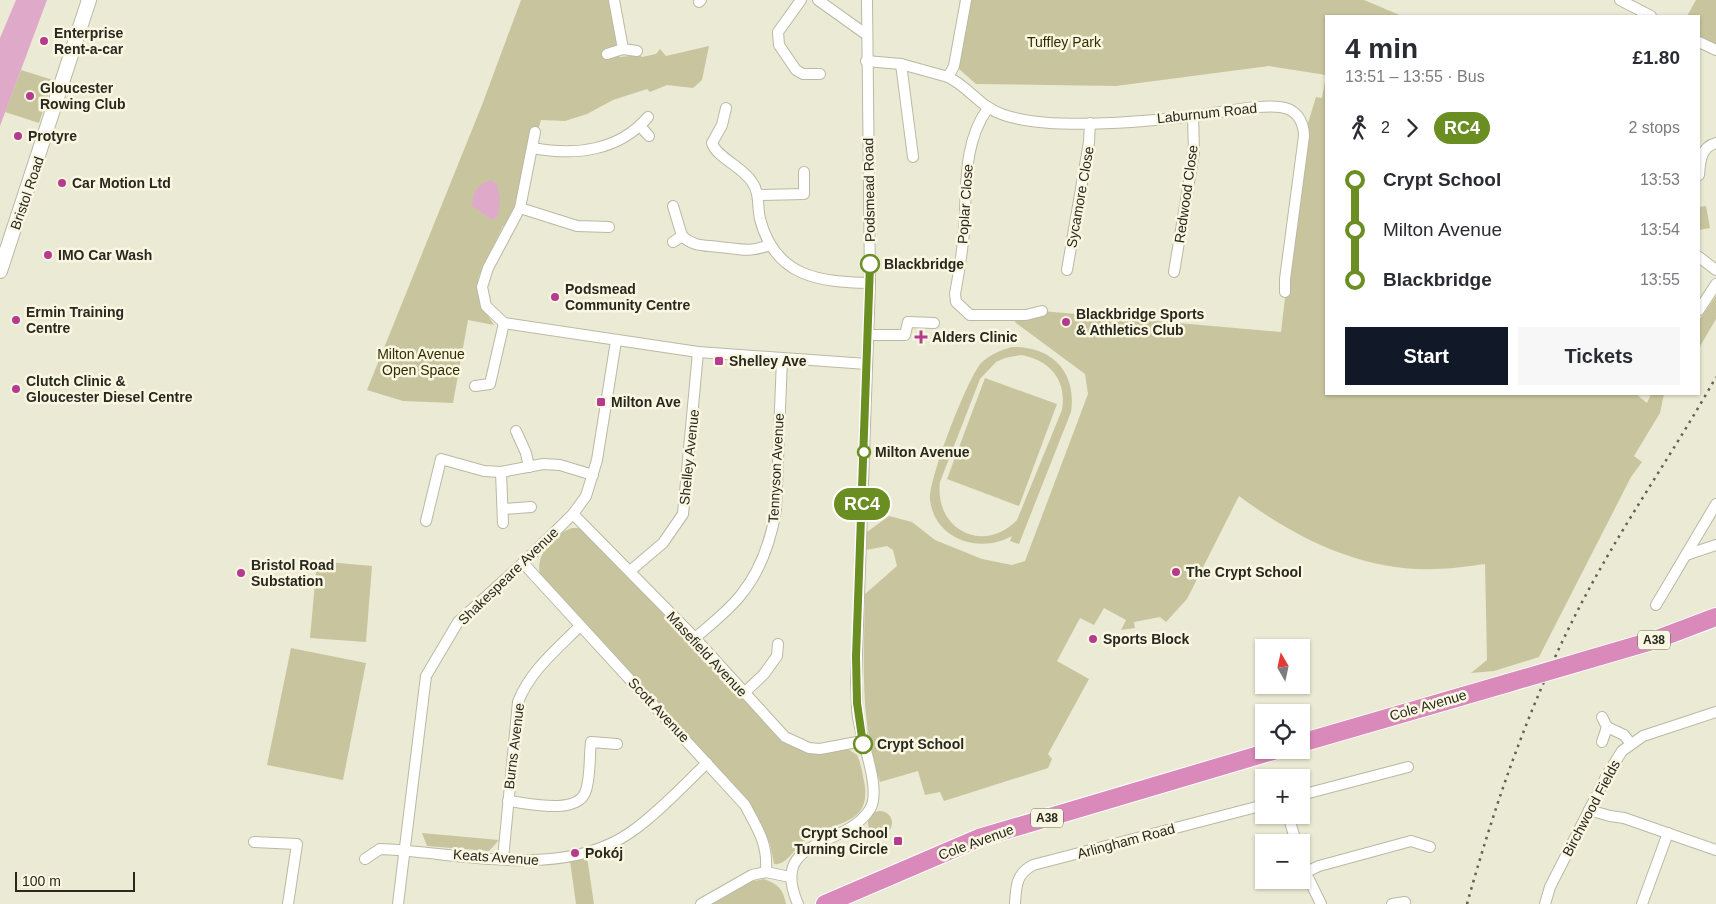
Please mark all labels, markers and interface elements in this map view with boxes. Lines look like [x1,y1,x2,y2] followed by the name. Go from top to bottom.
[54,25,124,57] place label: Enterprise Rent-a-car
[1345,33,1418,64] text: 4 min
[1027,34,1102,50] park label: Tuffley Park
[38,35,50,47] marker: Enterprise Rent-a-car
[1632,47,1680,68] text: £1.80
[1345,68,1485,85] text: 13:51 – 13:55 · Bus
[40,80,126,112] place label: Gloucester Rowing Club
[24,90,36,102] marker: Gloucester Rowing Club
[1156,100,1258,126] street label: Laburnum Road
[1345,114,1373,142] icon: walk
[1398,114,1426,142] icon: forward
[1444,118,1480,138] text: RC4
[1381,119,1390,136] text: 2
[1628,119,1680,136] text: 2 stops
[28,128,77,144] place label: Protyre
[12,130,24,142] marker: Protyre
[860,138,878,242] street label: Podsmead Road
[1171,144,1201,244] street label: Redwood Close
[1063,145,1097,249] street label: Sycamore Close
[7,154,47,232] street label: Bristol Road
[954,163,976,245] street label: Poplar Close
[1383,169,1501,190] text: Crypt School
[1640,171,1680,188] text: 13:53
[72,175,171,191] place label: Car Motion Ltd
[56,177,68,189] marker: Car Motion Ltd
[1383,219,1502,240] text: Milton Avenue
[1640,221,1680,238] text: 13:54
[58,247,152,263] place label: IMO Car Wash
[42,249,54,261] marker: IMO Car Wash
[860,254,880,274] marker: Blackbridge
[884,256,964,272] place label: Blackbridge
[1383,269,1492,290] text: Blackbridge
[1640,271,1680,288] text: 13:55
[565,281,690,313] place label: Podsmead Community Centre
[549,291,561,303] marker: Podsmead Community Centre
[26,304,124,336] place label: Ermin Training Centre
[1076,306,1205,338] place label: Blackbridge Sports & Athletics Club
[10,314,22,326] marker: Ermin Training Centre
[1060,316,1072,328] marker: Blackbridge Sports & Athletics Club
[1345,327,1508,385] button: Start
[1518,327,1680,385] button: Tickets
[932,329,1018,345] place label: Alders Clinic
[914,330,928,344] marker: Alders Clinic
[377,346,465,378] park label: Milton Avenue Open Space
[729,353,807,369] place label: Shelley Ave
[713,355,725,367] marker: Shelley Ave
[26,373,193,405] place label: Clutch Clinic & Gloucester Diesel Centre
[10,383,22,395] marker: Clutch Clinic & Gloucester Diesel Centre
[611,394,681,410] place label: Milton Ave
[595,396,607,408] marker: Milton Ave
[676,408,702,506] street label: Shelley Avenue
[765,412,787,523] street label: Tennyson Avenue
[875,444,970,460] place label: Milton Avenue
[857,445,871,459] marker: Milton Avenue
[833,488,891,520] line badge: RC4
[844,494,880,514] text: RC4
[455,524,561,628] street label: Shakespeare Avenue
[251,557,334,589] place label: Bristol Road Substation
[1186,564,1302,580] place label: The Crypt School
[1170,566,1182,578] marker: The Crypt School
[235,567,247,579] marker: Bristol Road Substation
[664,608,751,700] street label: Masefield Avenue
[1638,630,1670,650] road number: A38
[1103,631,1190,647] place label: Sports Block
[1087,633,1099,645] marker: Sports Block
[1255,639,1310,694] north arrow
[1255,639,1310,889] map controls
[625,674,693,746] street label: Scott Avenue
[1388,686,1468,724] street label: Cole Avenue
[501,702,527,790] street label: Burns Avenue
[1255,704,1310,759] button: locate
[853,734,873,754] marker: Crypt School
[877,736,964,752] place label: Crypt School
[1559,757,1623,859] street label: Birchwood Fields
[1255,769,1310,824] button: +
[1031,808,1063,828] road number: A38
[1075,820,1177,862] street label: Arlingham Road
[936,821,1016,863] street label: Cole Avenue
[794,825,888,857] place label: Crypt School Turning Circle
[1255,834,1310,889] button: −
[892,835,904,847] marker: Crypt School Turning Circle
[585,845,623,861] place label: Pokój
[452,846,540,868] street label: Keats Avenue
[569,847,581,859] marker: Pokój
[15,869,135,892] scale bar
[22,873,61,889] text: 100 m

